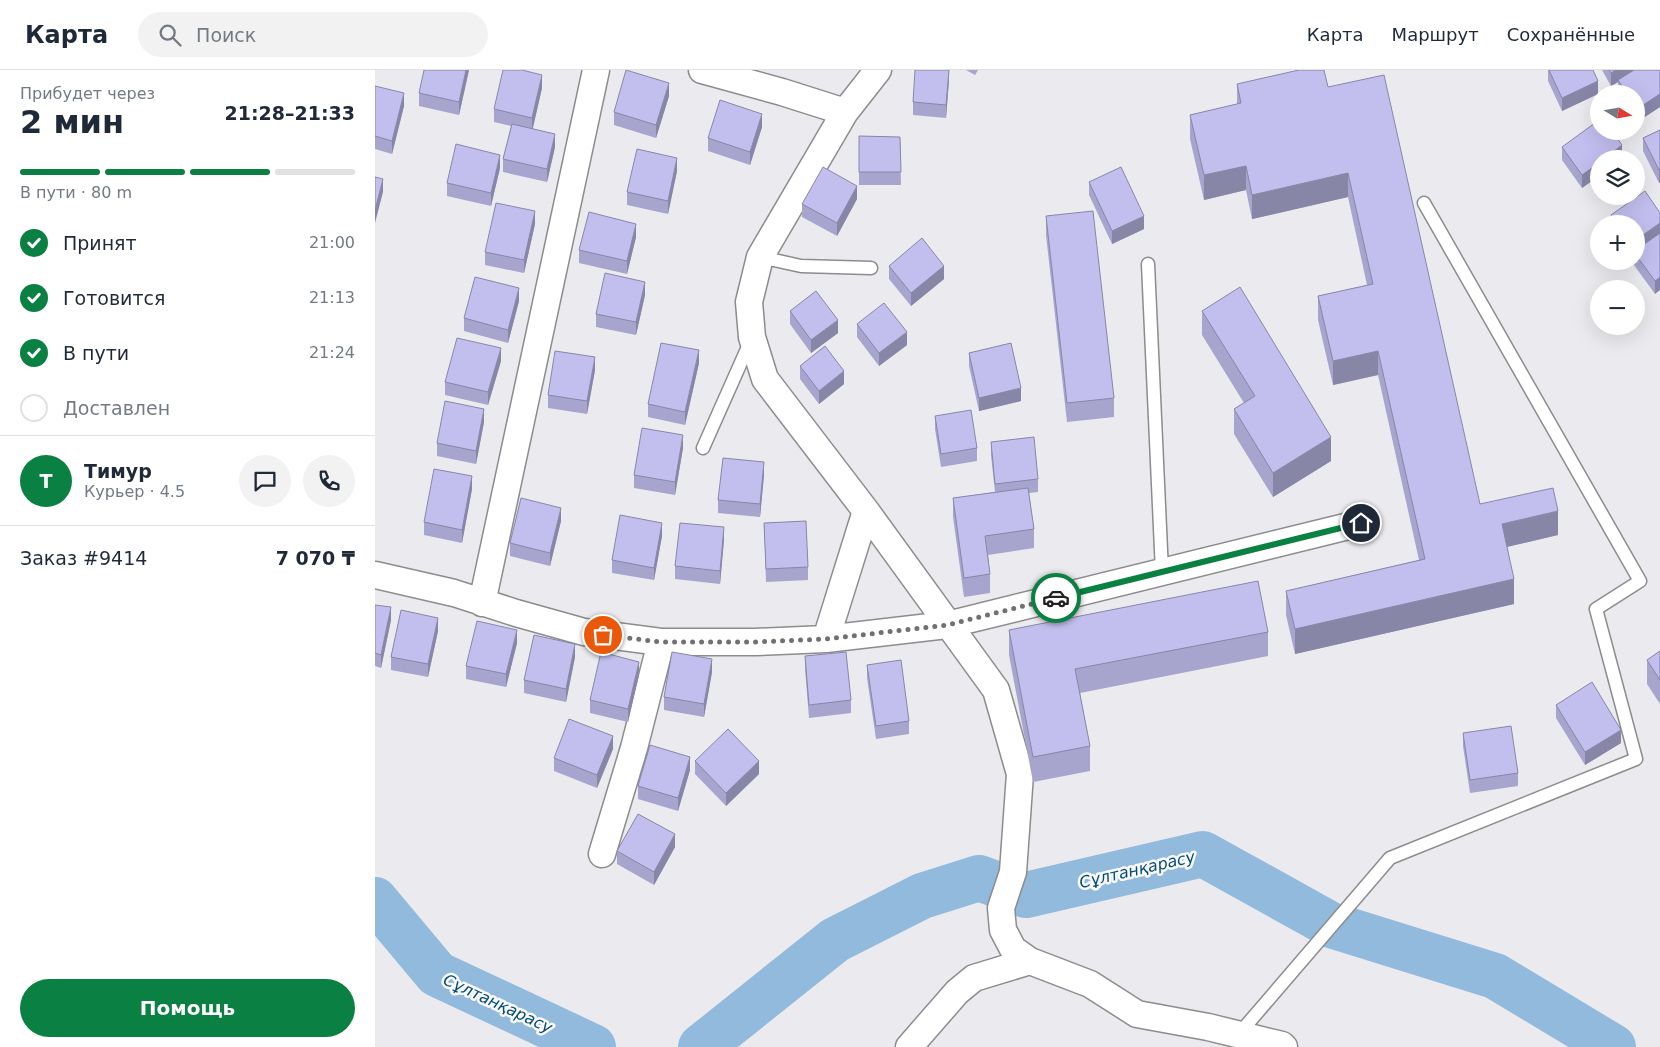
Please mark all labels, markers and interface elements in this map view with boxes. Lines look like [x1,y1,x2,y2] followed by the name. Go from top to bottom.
[138,12,488,57] search box
[25,21,108,49] text: Карта
[156,21,184,49] icon: search
[196,24,256,46] text: Поиск
[1307,24,1364,45] text: Карта
[1392,24,1479,45] text: Маршрут
[1507,24,1635,45] text: Сохранённые
[20,84,155,103] text: Прибудет через
[1590,85,1645,140] north arrow
[1590,85,1645,335] map controls
[225,102,355,124] text: 21:28–21:33
[20,103,124,141] text: 2 мин
[1590,150,1645,205] button: layers
[20,183,132,202] text: В пути · 80 m
[1590,215,1645,270] button: +
[20,229,48,257] icon: check
[63,232,137,254] text: Принят
[309,233,355,252] text: 21:00
[1590,280,1645,335] button: −
[20,284,48,312] icon: check
[63,287,165,309] text: Готовится
[309,288,355,307] text: 21:13
[20,339,48,367] icon: check
[63,342,129,364] text: В пути
[309,343,355,362] text: 21:24
[63,397,170,419] text: Доставлен
[239,455,291,507] button: chat
[303,455,355,507] button: phone
[84,460,152,482] text: Тимур
[40,470,52,492] text: Т
[84,482,185,501] text: Курьер · 4.5
[1340,502,1382,544] pin
[1347,509,1375,537] icon: home
[20,547,147,569] text: Заказ #9414
[276,547,355,569] text: 7 070 ₸
[1031,573,1081,623] courier
[1042,584,1070,612] icon: car
[582,614,624,656] pin
[589,621,617,649] icon: bag
[1077,847,1197,892] water label: Сұлтанқарасу
[440,970,556,1037] water label: Сұлтанқарасу
[20,979,355,1037] button: Помощь

